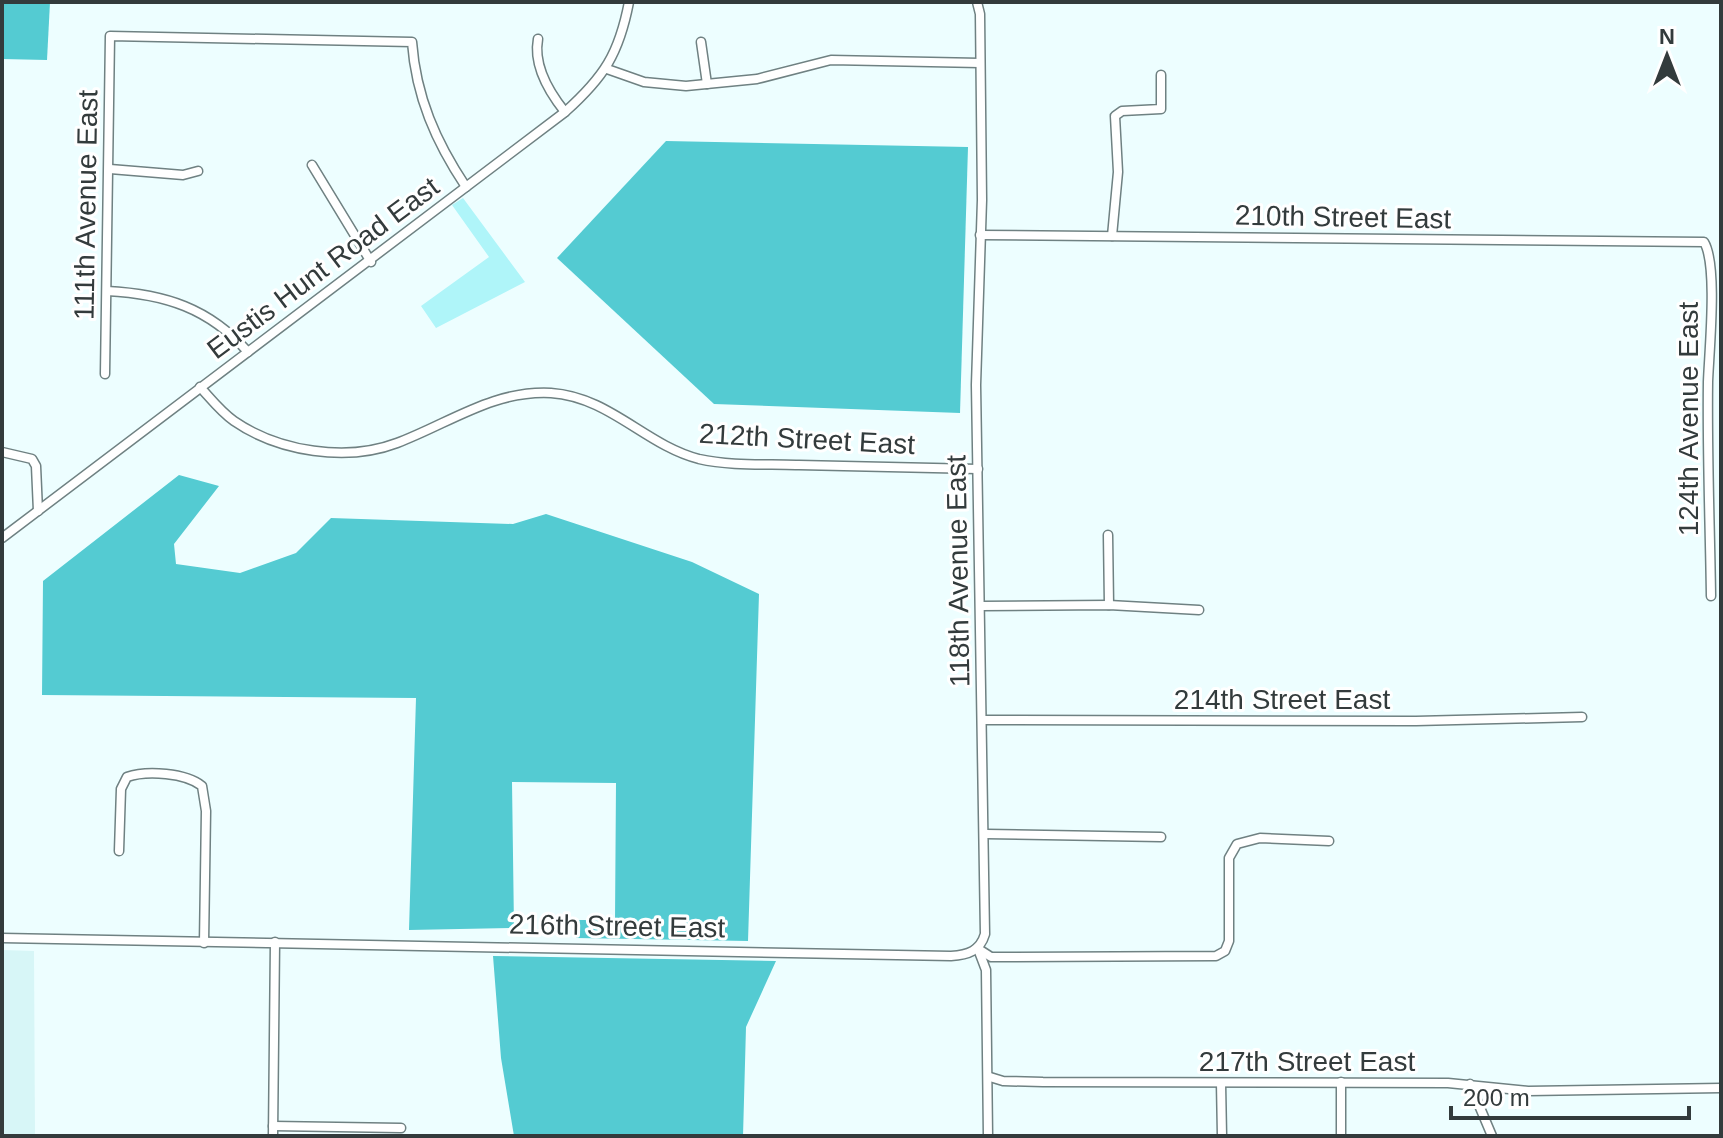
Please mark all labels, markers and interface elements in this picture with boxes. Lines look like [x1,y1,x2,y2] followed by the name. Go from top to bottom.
[1627,16,1707,96] north arrow
[1659,24,1675,49] text: N
[68,89,104,320] street label: 111th Avenue East
[201,171,445,365] street label: Eustis Hunt Road East
[1235,200,1452,234] street label: 210th Street East
[1673,302,1704,536] street label: 124th Avenue East
[698,418,916,460] street label: 212th Street East
[940,454,976,688] street label: 118th Avenue East
[1174,684,1390,715] street label: 214th Street East
[509,909,726,943] street label: 216th Street East
[1199,1046,1415,1077] street label: 217th Street East
[1451,1070,1689,1120] scale bar
[1463,1084,1530,1111] text: 200 m

